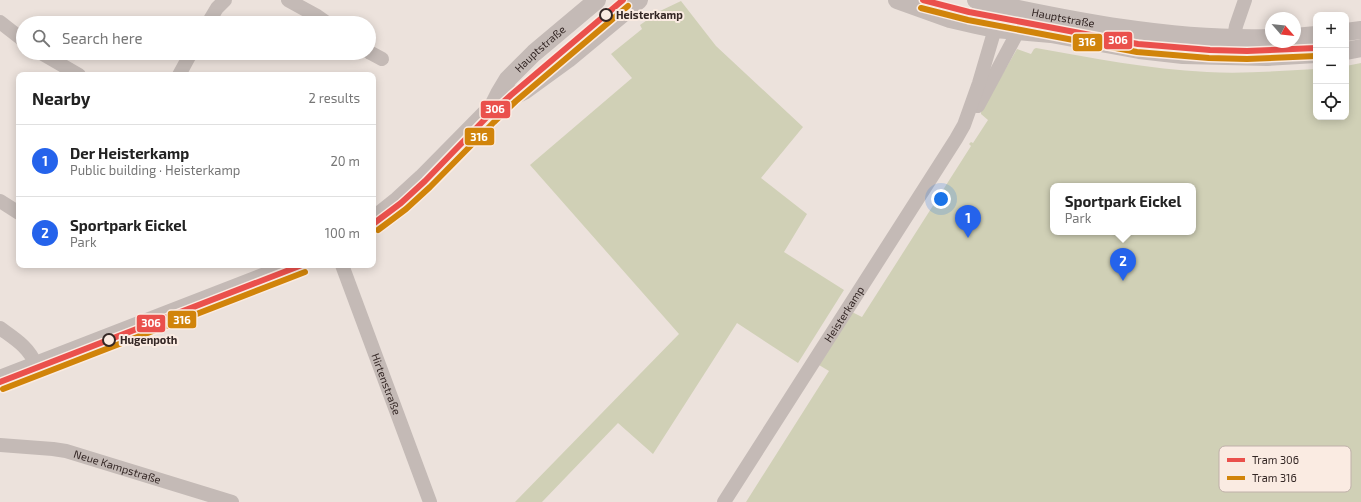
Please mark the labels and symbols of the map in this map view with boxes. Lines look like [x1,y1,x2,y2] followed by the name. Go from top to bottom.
[1031,5,1096,30] street label: Hauptstraße
[599,8,613,22] marker: Heisterkamp
[616,8,683,21] place label: Heisterkamp
[1265,12,1301,48] north arrow
[512,22,568,75] street label: Hauptstraße
[1103,31,1133,50] line badge: 306
[1072,33,1103,52] line badge: 316
[1108,33,1128,46] text: 306
[1078,35,1096,48] text: 316
[480,100,511,119] line badge: 306
[485,102,505,115] text: 306
[464,127,495,146] line badge: 316
[470,130,488,143] text: 316
[931,189,951,209] your location
[955,205,981,238] pin: 1
[1110,248,1136,281] pin: 2
[821,283,866,344] street label: Heisterkamp
[167,310,197,329] line badge: 316
[173,313,191,326] text: 316
[136,314,166,333] line badge: 306
[141,316,161,329] text: 306
[102,333,116,347] marker: Hugenpoth
[120,333,177,346] place label: Hugenpoth
[369,351,404,417] street label: Hirtenstraße
[1219,446,1351,492] legend
[72,447,163,486] street label: Neue Kampstraße
[1252,453,1299,466] text: Tram 306
[1252,471,1297,484] text: Tram 316

